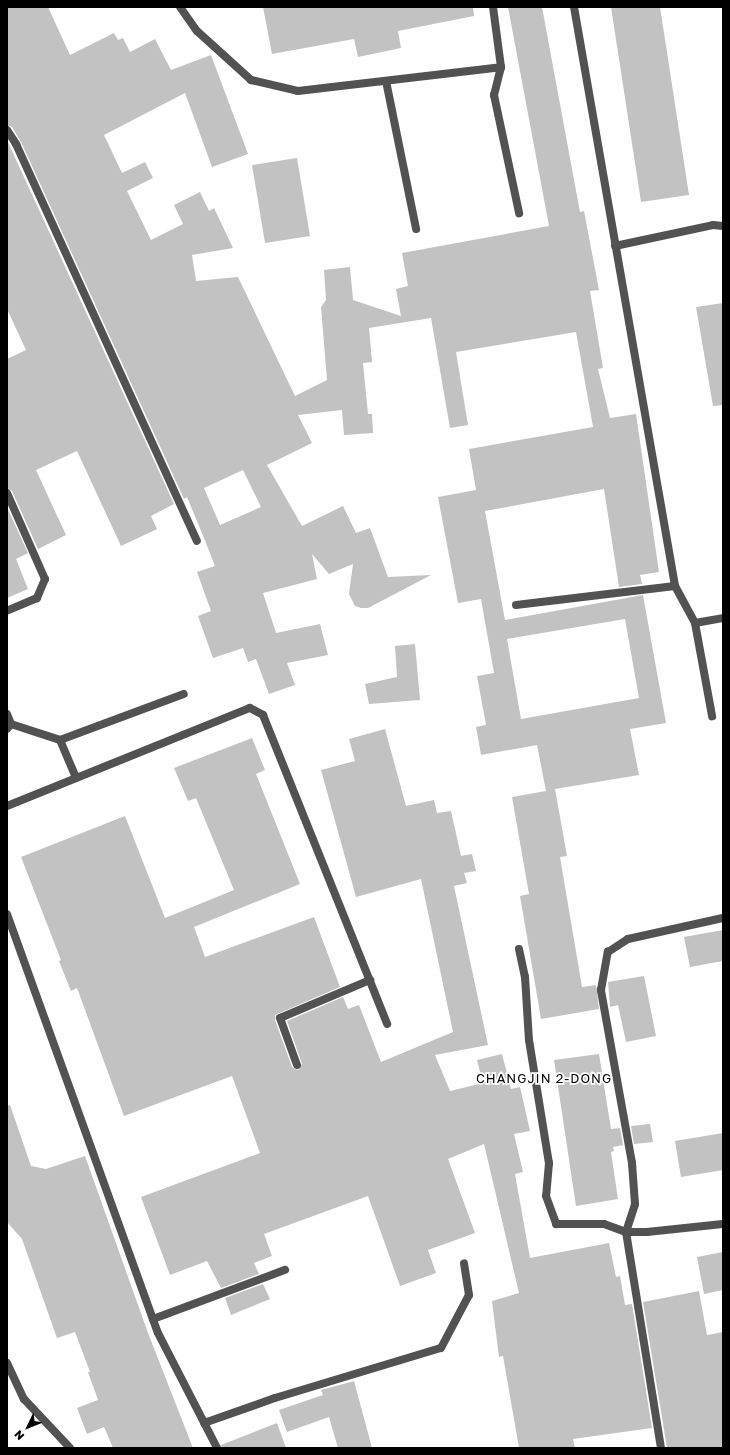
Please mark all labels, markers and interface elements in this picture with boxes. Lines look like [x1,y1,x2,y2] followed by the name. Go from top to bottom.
[476,1070,612,1086] district label: CHANGJIN 2-DONG
[8,1407,48,1447] north arrow
[11,1428,26,1443] text: N

